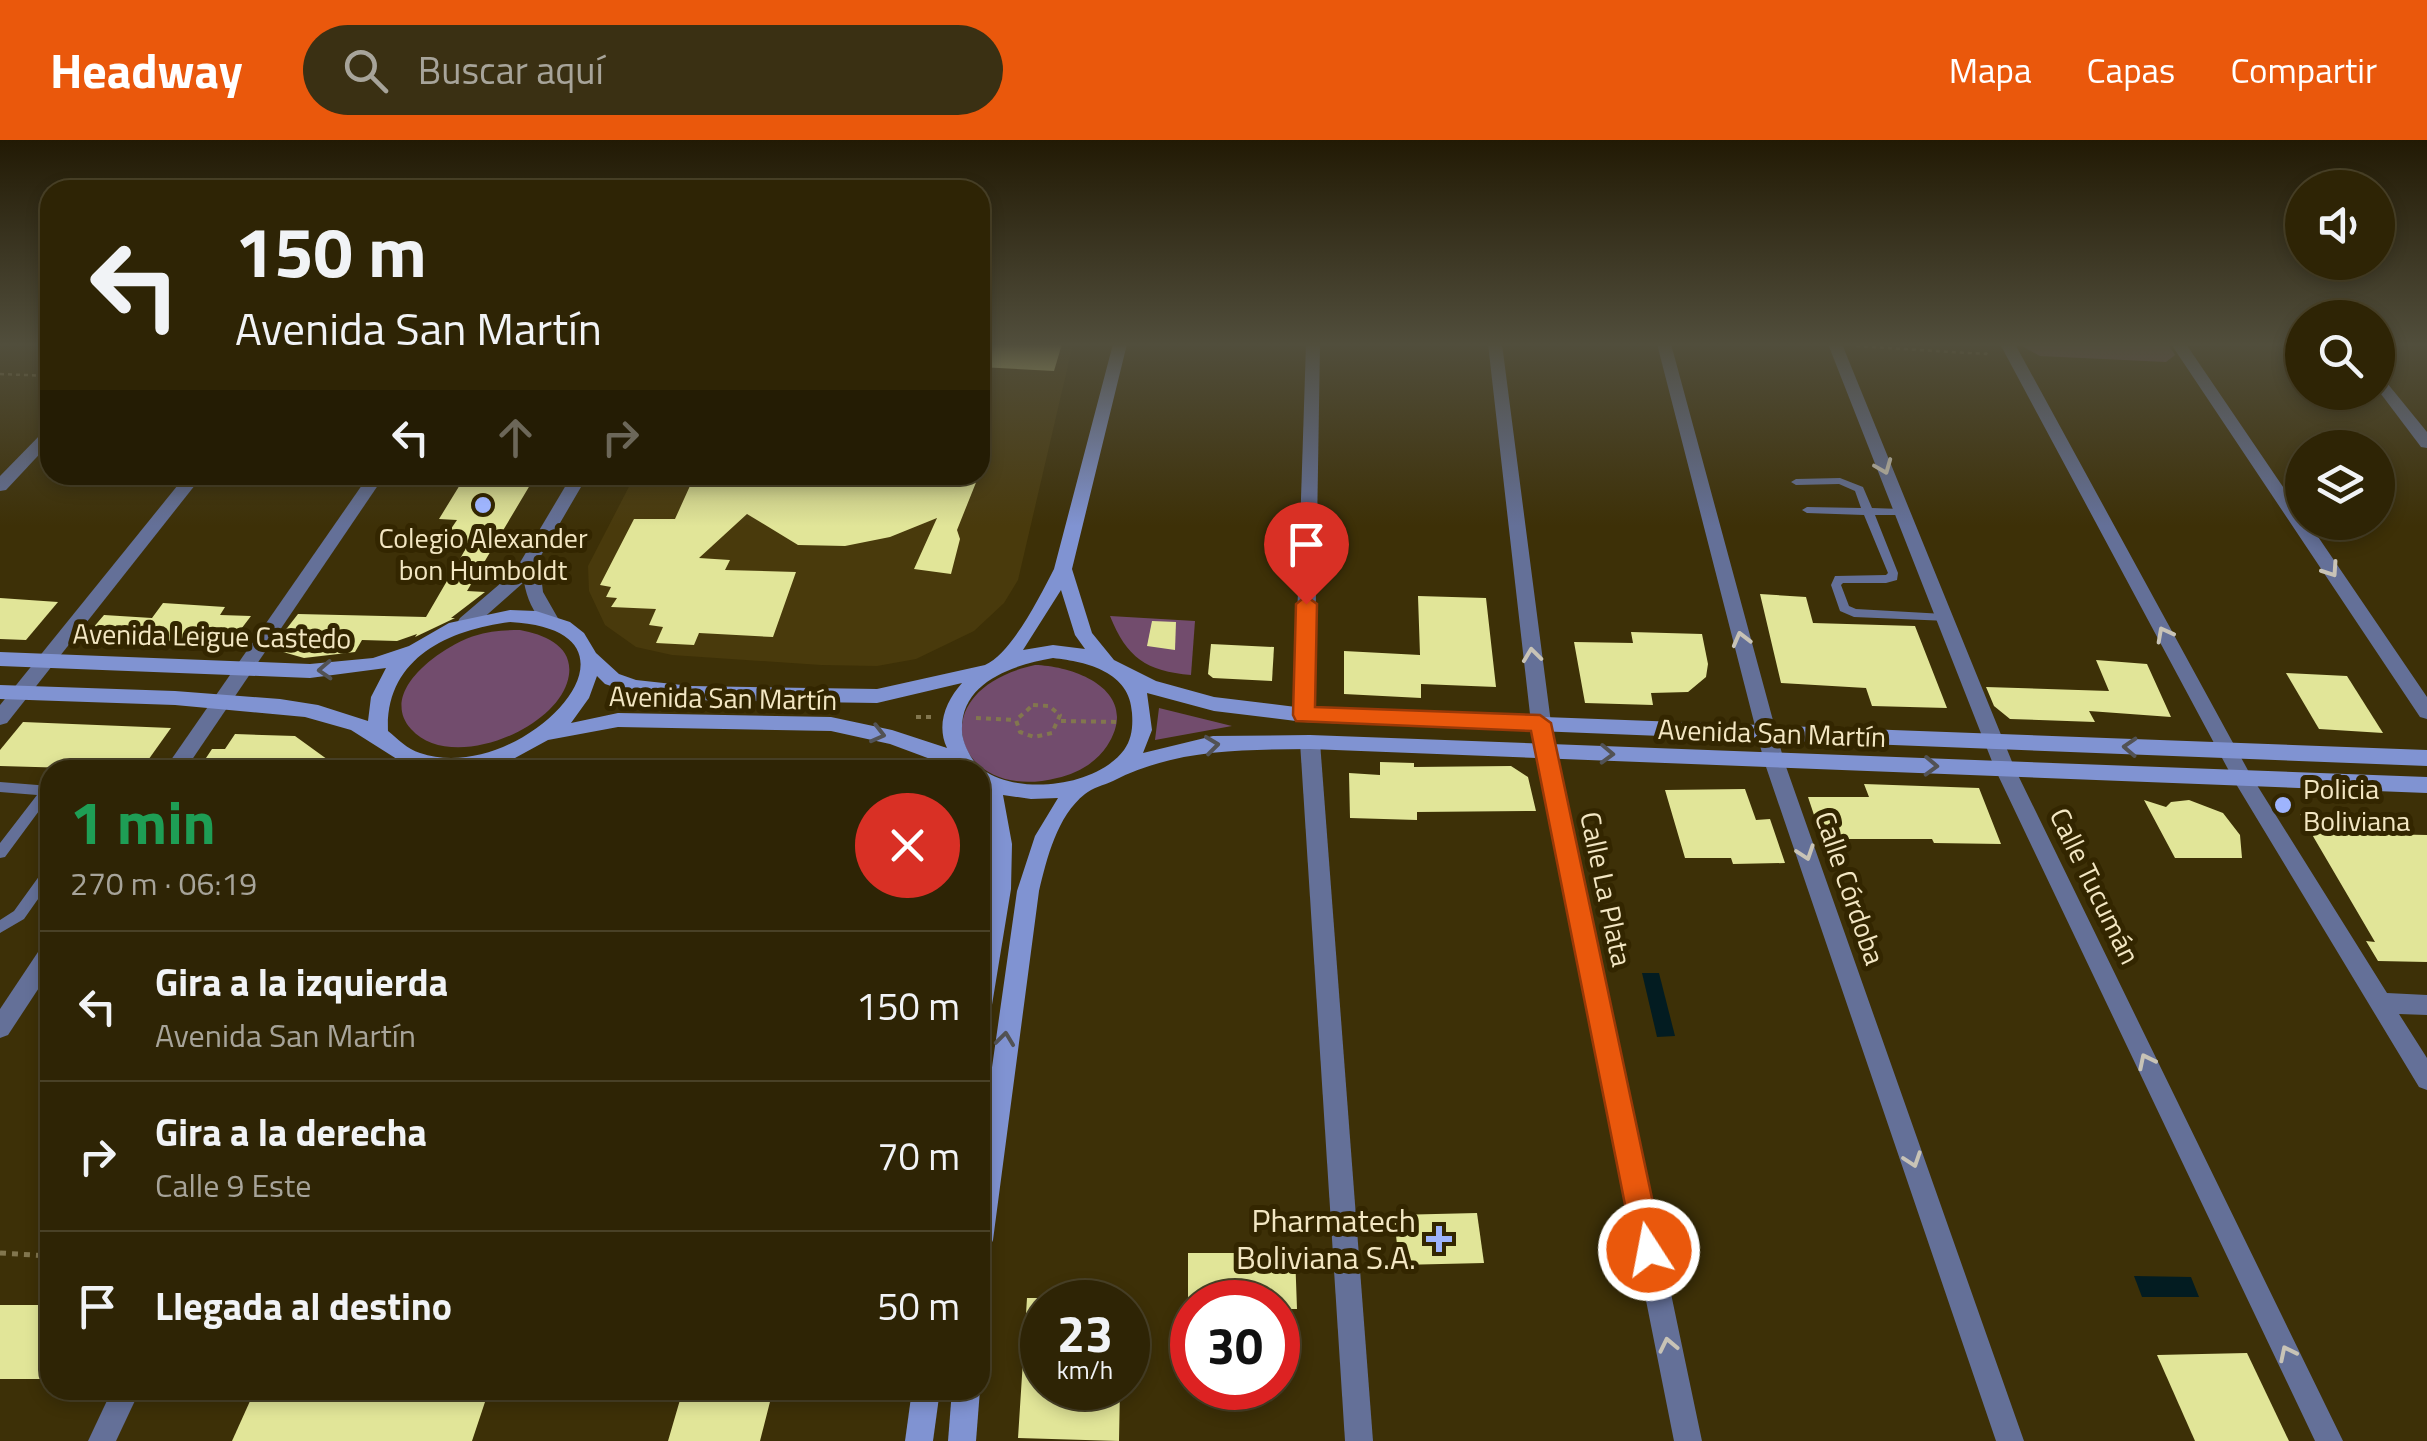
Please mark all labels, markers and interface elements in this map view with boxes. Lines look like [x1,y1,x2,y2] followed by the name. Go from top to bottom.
[303,25,1003,115] search box
[50,34,243,107] text: Headway
[418,41,604,99] text: Buscar aquí
[338,43,393,98] icon: search
[1949,43,2032,97] text: Mapa
[2087,43,2175,97] text: Capas
[2230,43,2377,97] text: Compartir
[2285,170,2395,540] map controls
[2285,170,2395,280] button: sound
[235,198,427,304] text: 150 m
[70,220,200,350] icon: left
[235,294,602,362] text: Avenida San Martín
[2285,300,2395,410] button: search
[383,410,438,465] icon: left
[488,410,543,465] icon: ahead
[593,410,648,465] icon: right
[2285,430,2395,540] button: layers
[1872,458,1892,475] one-way arrow
[472,494,494,516] marker: Colegio Alexander bon Humboldt
[1264,502,1349,605] pin
[378,516,588,591] place label: Colegio Alexander bon Humboldt
[1279,517,1334,572] icon: arrive
[2319,558,2337,577] one-way arrow
[72,612,352,659] street label: Avenida Leigue Castedo
[2157,627,2177,645] one-way arrow
[1731,631,1752,648] one-way arrow
[1522,647,1543,663] one-way arrow
[317,659,333,680] one-way arrow
[608,674,838,721] street label: Avenida San Martín
[1657,707,1887,758] street label: Avenida San Martín
[869,722,886,743] one-way arrow
[1204,735,1220,756] one-way arrow
[2121,736,2137,757] one-way arrow
[1599,743,1615,764] one-way arrow
[1924,756,1940,777] one-way arrow
[2303,767,2410,842] place label: Policia Boliviana
[70,776,216,867] text: 1 min
[855,793,960,898] button: close
[2272,794,2294,816] marker: Policia Boliviana
[2039,800,2152,971] street label: Calle Tucumán
[1804,805,1897,970] street label: Calle Córdoba
[1569,808,1644,970] street label: Calle La Plata
[1794,843,1815,861] one-way arrow
[70,859,257,907] text: 270 m · 06:19
[155,953,448,1011] text: Gira a la izquierda
[856,977,960,1035] text: 150 m
[70,979,125,1034] icon: left
[155,1011,416,1059] text: Avenida San Martín
[994,1031,1015,1048] one-way arrow
[2138,1053,2158,1071] one-way arrow
[155,1103,427,1161] text: Gira a la derecha
[877,1127,960,1185] text: 70 m
[70,1129,125,1184] icon: right
[1901,1150,1921,1167] one-way arrow
[155,1161,311,1209] text: Calle 9 Este
[1236,1196,1416,1281] place label: Pharmatech Boliviana S.A.
[1597,1198,1701,1302] position arrow
[1426,1226,1452,1252] marker: Pharmatech Boliviana S.A.
[155,1277,452,1335] text: Llegada al destino
[877,1277,960,1335] text: 50 m
[70,1279,125,1334] icon: arrive
[1170,1280,1300,1410] speed limit sign: 30
[1057,1295,1113,1371] text: 23
[1659,1337,1680,1354] one-way arrow
[2279,1345,2299,1363] one-way arrow
[1057,1351,1113,1389] text: km/h

